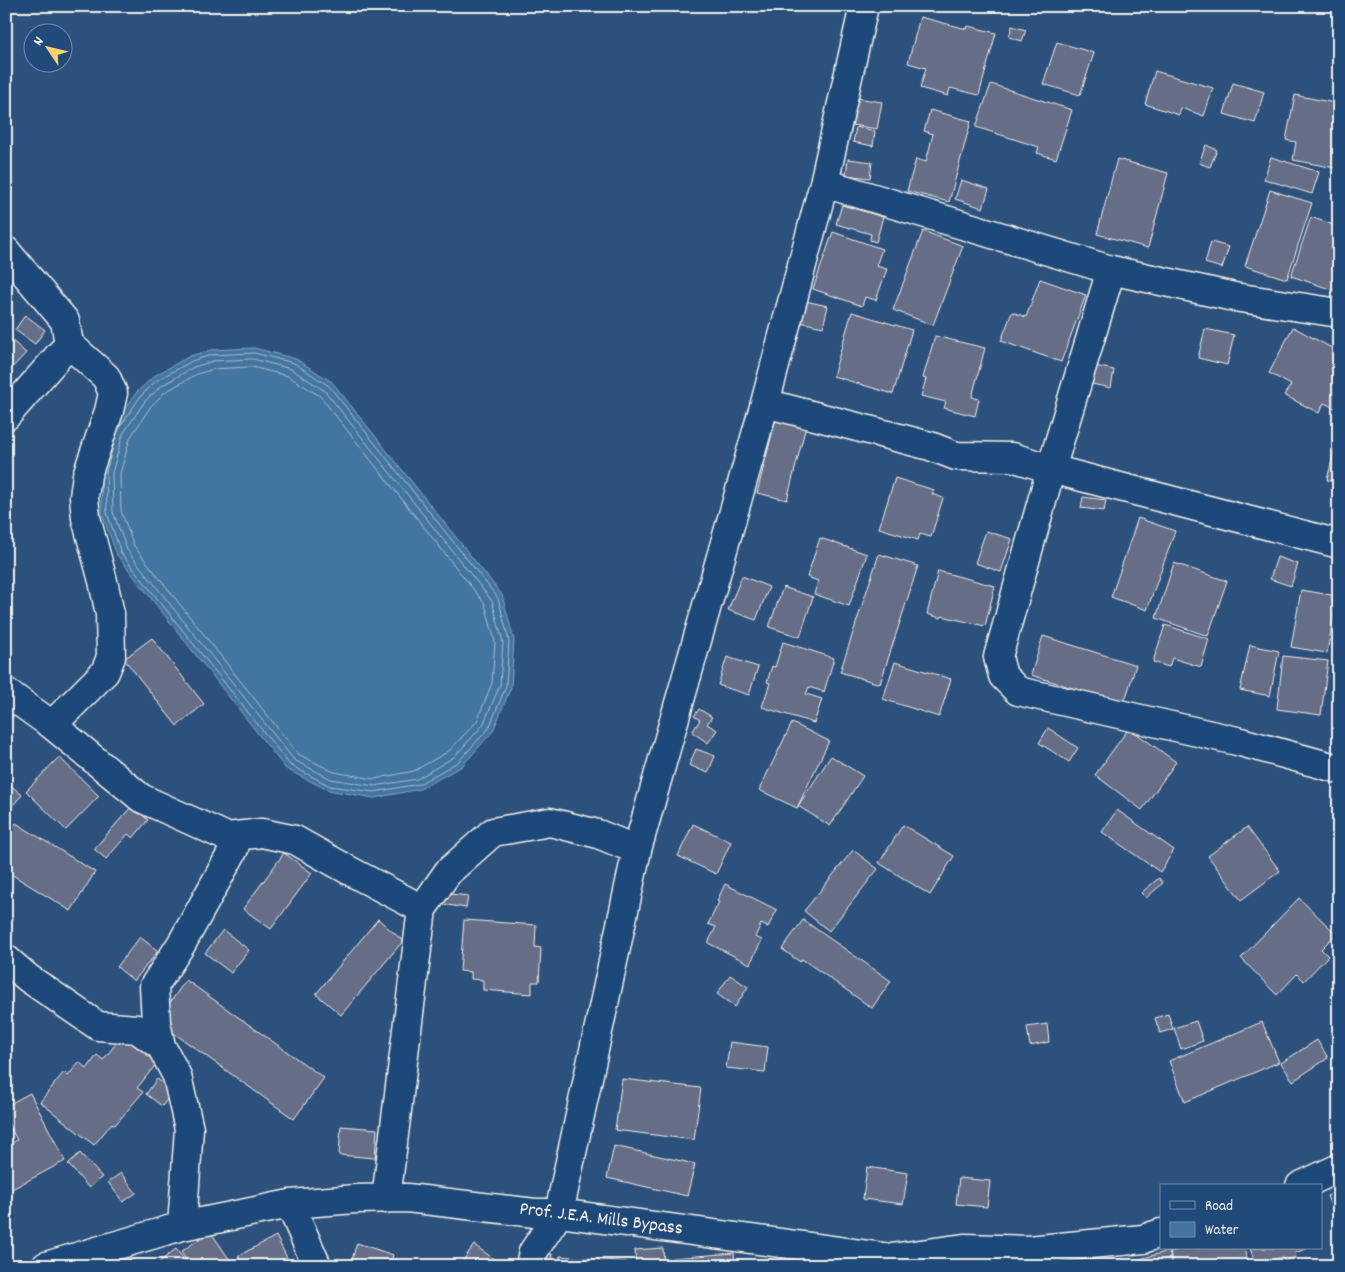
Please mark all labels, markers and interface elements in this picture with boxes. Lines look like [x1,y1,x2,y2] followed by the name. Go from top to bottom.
[22,22,72,72] north arrow
[29,33,49,50] text: N
[1160,1184,1322,1250] legend
[1205,1196,1233,1218] text: Road
[518,1197,684,1243] street label: Prof. J.E.A. Mills Bypass
[1205,1220,1239,1242] text: Water

